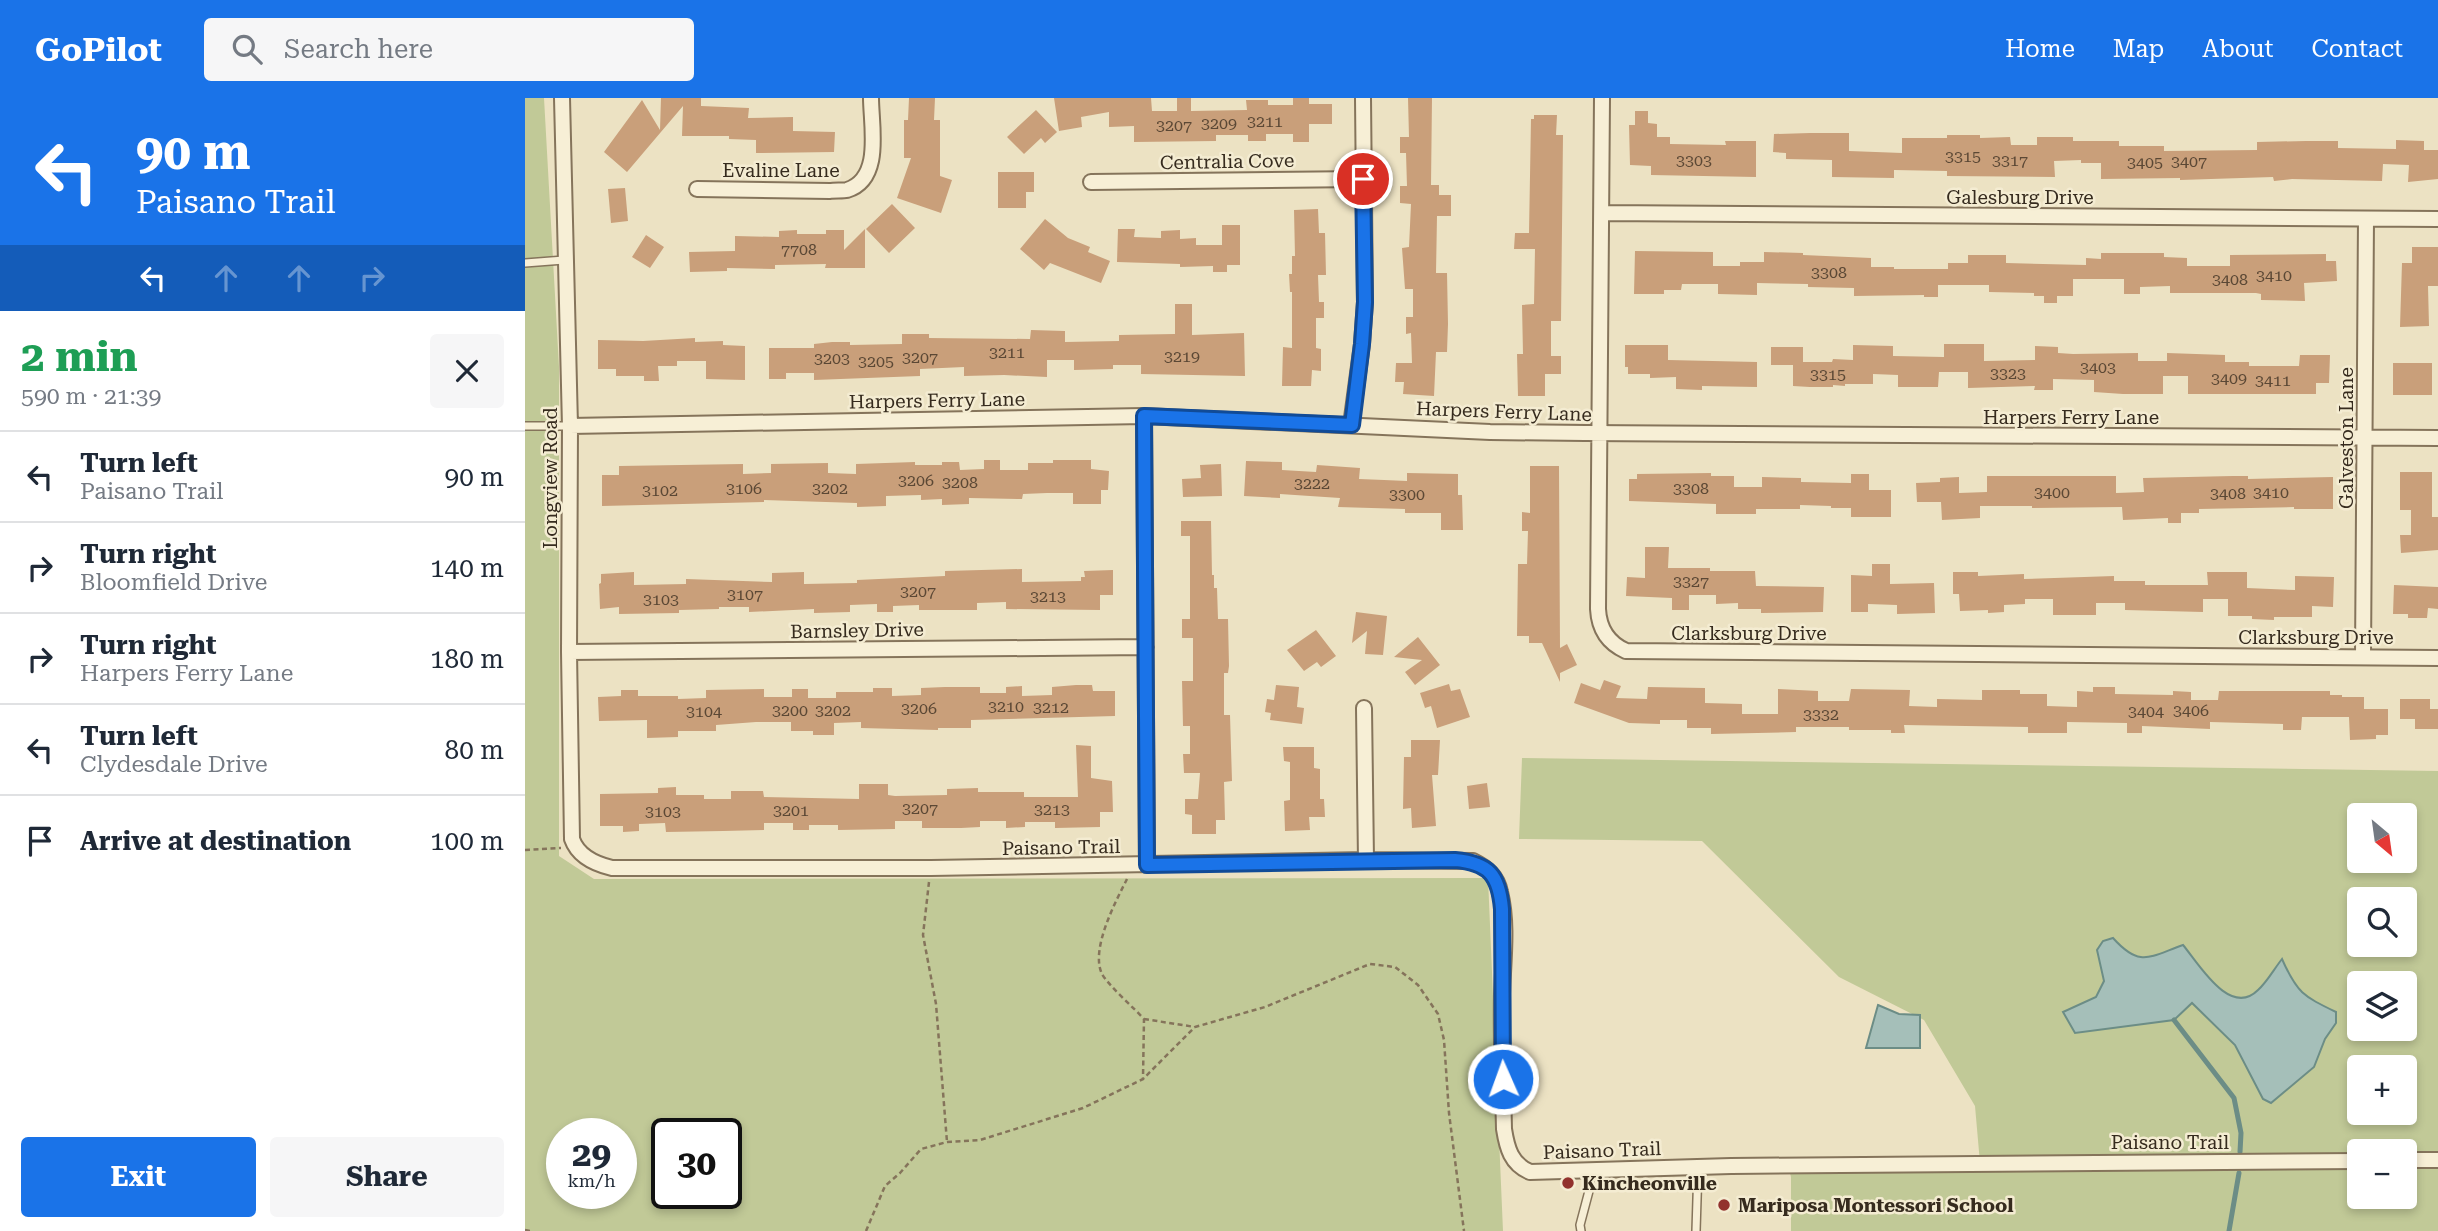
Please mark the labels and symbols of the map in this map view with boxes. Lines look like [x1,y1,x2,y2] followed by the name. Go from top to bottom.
[1247,112,1283,131] house number: 3211
[1201,114,1237,133] house number: 3209
[1156,116,1192,135] house number: 3207
[1945,147,1981,166] house number: 3315
[1160,149,1294,174] street label: Centralia Cove
[1333,149,1393,209] pin
[1676,151,1712,170] house number: 3303
[1992,151,2028,170] house number: 3317
[2171,152,2207,171] house number: 3407
[2127,153,2163,172] house number: 3405
[722,159,840,182] street label: Evaline Lane
[1946,186,2094,209] street label: Galesburg Drive
[781,240,817,259] house number: 7708
[1811,263,1847,282] house number: 3308
[2256,266,2292,285] house number: 3410
[2212,270,2248,289] house number: 3408
[989,343,1025,362] house number: 3211
[1164,347,1200,366] house number: 3219
[902,348,938,367] house number: 3207
[814,349,850,368] house number: 3203
[858,352,894,371] house number: 3205
[2080,358,2116,377] house number: 3403
[1990,364,2026,383] house number: 3323
[1810,365,1846,384] house number: 3315
[2335,367,2358,509] street label: Galveston Lane
[2211,369,2247,388] house number: 3409
[2255,371,2291,390] house number: 3411
[849,387,1025,414] street label: Harpers Ferry Lane
[1416,397,1592,426] street label: Harpers Ferry Lane
[1983,406,2159,429] street label: Harpers Ferry Lane
[539,407,562,549] street label: Longview Road
[898,471,934,490] house number: 3206
[942,473,978,492] house number: 3208
[1294,474,1330,493] house number: 3222
[726,479,762,498] house number: 3106
[812,479,848,498] house number: 3202
[1673,479,1709,498] house number: 3308
[642,481,678,500] house number: 3102
[2034,483,2070,502] house number: 3400
[2253,483,2289,502] house number: 3410
[2210,484,2246,503] house number: 3408
[1389,485,1425,504] house number: 3300
[1673,572,1709,591] house number: 3327
[900,582,936,601] house number: 3207
[727,585,763,604] house number: 3107
[1030,587,1066,606] house number: 3213
[643,590,679,609] house number: 3103
[790,618,924,643] street label: Barnsley Drive
[1671,622,1827,645] street label: Clarksburg Drive
[2238,626,2394,649] street label: Clarksburg Drive
[988,697,1024,716] house number: 3210
[1033,698,1069,717] house number: 3212
[901,699,937,718] house number: 3206
[772,701,808,720] house number: 3200
[815,701,851,720] house number: 3202
[2173,701,2209,720] house number: 3406
[686,702,722,721] house number: 3104
[2128,702,2164,721] house number: 3404
[1803,705,1839,724] house number: 3332
[902,799,938,818] house number: 3207
[1034,800,1070,819] house number: 3213
[773,801,809,820] house number: 3201
[645,802,681,821] house number: 3103
[2347,803,2417,873] north arrow
[1002,835,1121,860] street label: Paisano Trail
[1466,1042,1540,1116] position arrow
[651,1118,742,1209] speed limit sign: 30
[2111,1131,2229,1154] street label: Paisano Trail
[1542,1137,1662,1164] street label: Paisano Trail
[1582,1172,1717,1195] place label: Kincheonville
[1560,1175,1576,1191] marker: Kincheonville
[1738,1194,2013,1217] place label: Mariposa Montessori School
[1716,1197,1732,1213] marker: Mariposa Montessori School

